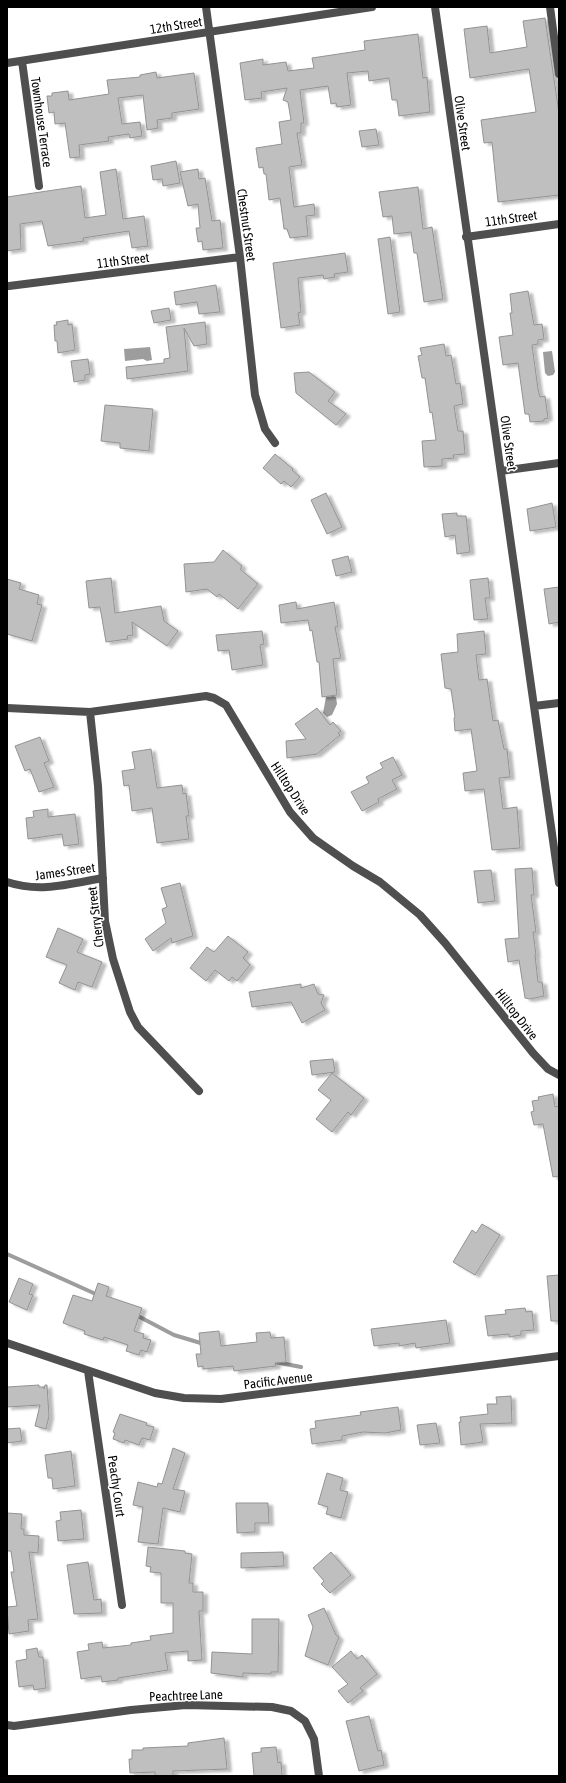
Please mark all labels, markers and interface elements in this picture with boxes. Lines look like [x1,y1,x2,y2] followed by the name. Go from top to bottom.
[149,14,203,37] street label: 12th Street
[28,76,55,168] street label: Townhouse Terrace
[451,95,474,152] street label: Olive Street
[234,188,259,263] street label: Chestnut Street
[484,207,538,230] street label: 11th Street
[96,250,150,271] street label: 11th Street
[497,415,520,472] street label: Olive Street
[268,759,313,818] street label: Hilltop Drive
[34,860,96,883] street label: James Street
[84,885,107,948] street label: Cherry Street
[492,986,541,1043] street label: Hilltop Drive
[243,1369,313,1392] street label: Pacific Avenue
[105,1454,128,1518] street label: Peachy Court
[149,1687,223,1704] street label: Peachtree Lane

